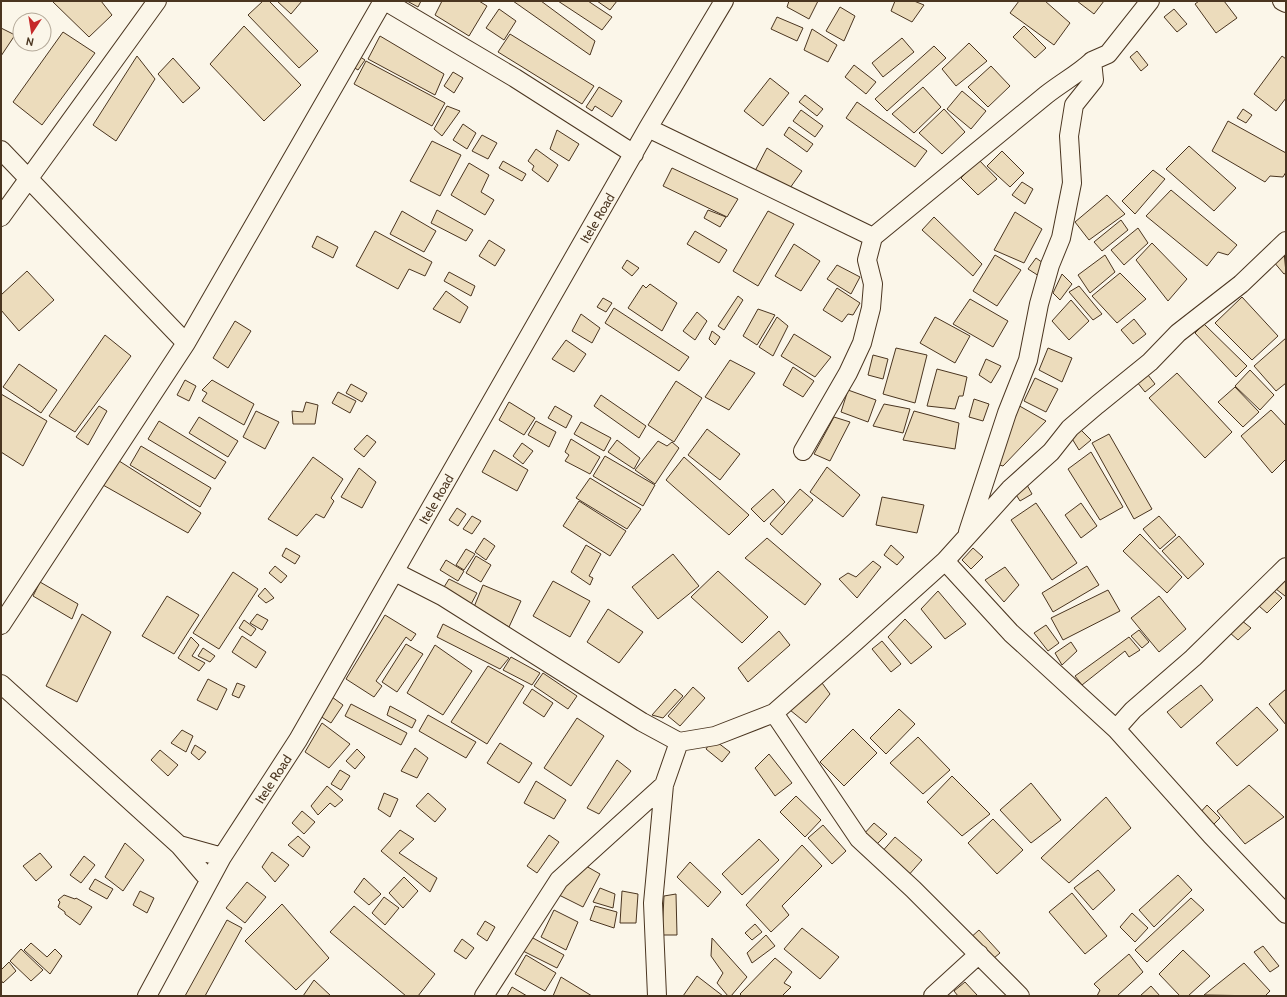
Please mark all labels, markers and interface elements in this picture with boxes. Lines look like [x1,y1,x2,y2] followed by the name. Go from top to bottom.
[12,12,52,52] north arrow
[25,34,35,49] text: N
[576,190,618,246] street label: Itele Road
[415,471,457,527] street label: Itele Road
[251,752,295,806] street label: Itele Road

